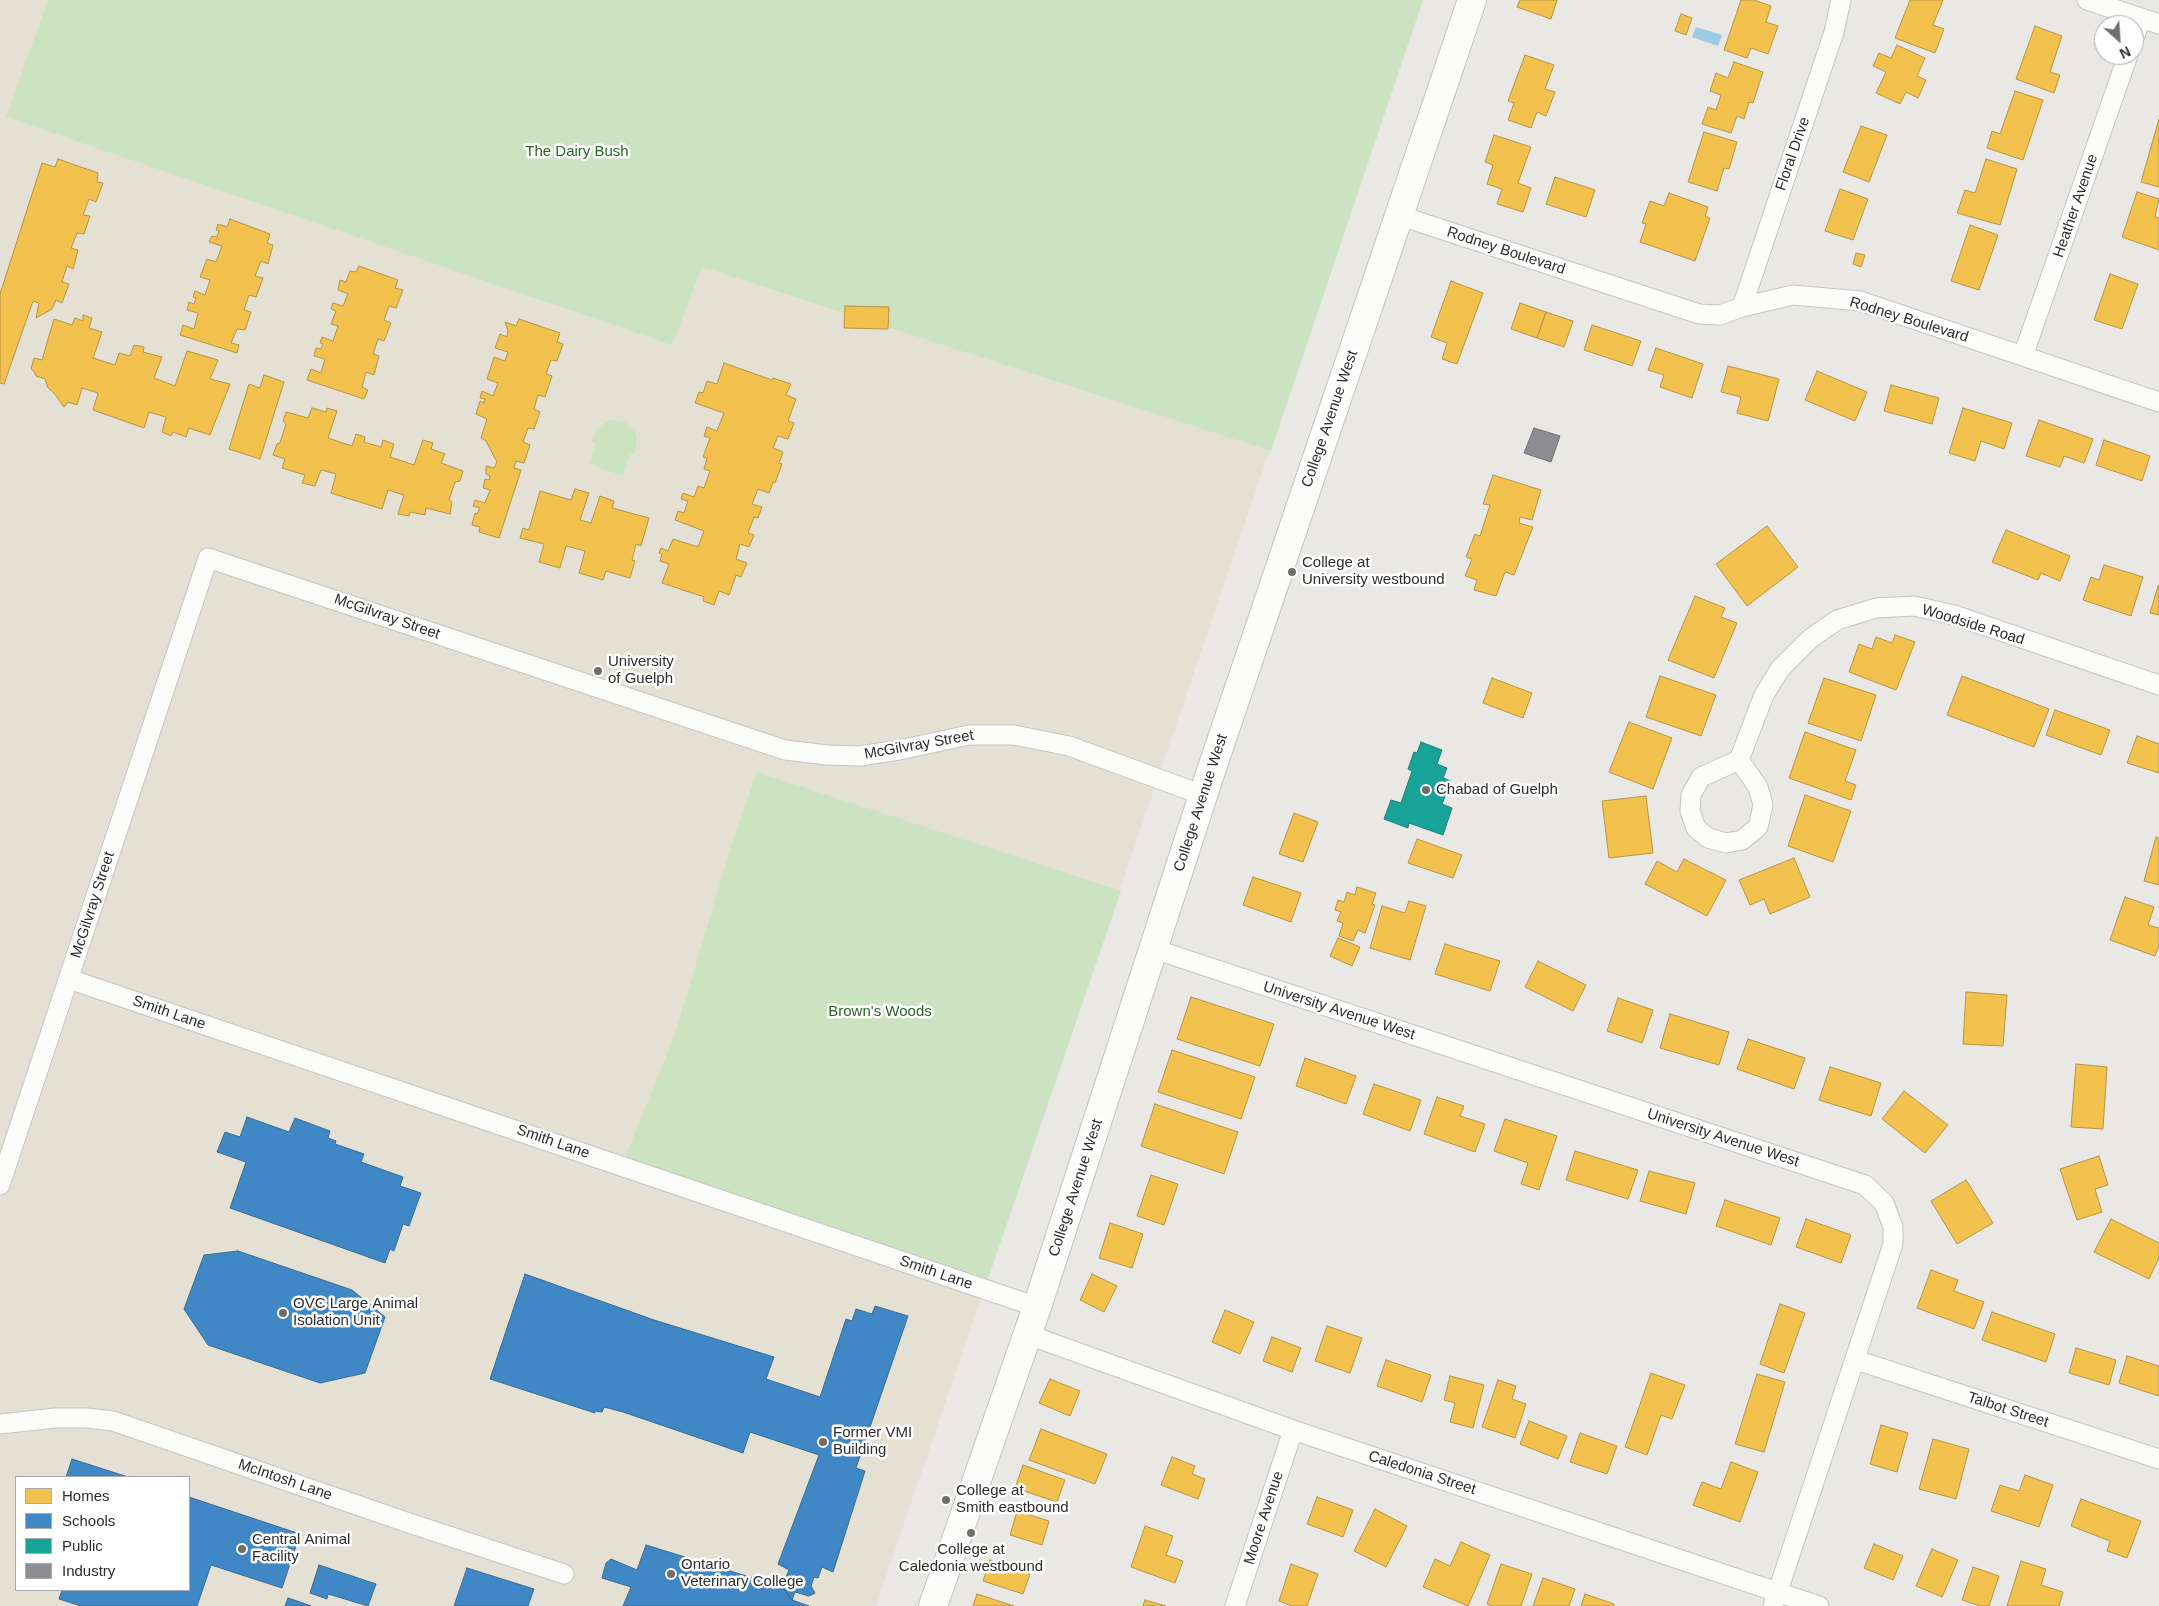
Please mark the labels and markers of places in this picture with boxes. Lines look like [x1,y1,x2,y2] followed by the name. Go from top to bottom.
[1302,554,1445,589] place label: College at University westbound
[1286,566,1298,578] marker: College at University westbound
[608,653,674,688] place label: University of Guelph
[592,665,604,677] marker: University of Guelph
[1436,781,1558,799] place label: Chabad of Guelph
[1420,784,1432,796] marker: Chabad of Guelph
[293,1295,418,1330] place label: OVC Large Animal Isolation Unit
[277,1307,289,1319] marker: OVC Large Animal Isolation Unit
[833,1424,912,1459] place label: Former VMI Building
[817,1436,829,1448] marker: Former VMI Building
[956,1482,1069,1517] place label: College at Smith eastbound
[940,1494,952,1506] marker: College at Smith eastbound
[965,1527,977,1539] marker: College at Caledonia westbound
[252,1531,350,1566] place label: Central Animal Facility
[899,1541,1043,1576] place label: College at Caledonia westbound
[236,1543,248,1555] marker: Central Animal Facility
[681,1556,804,1591] place label: Ontario Veterinary College
[665,1568,677,1580] marker: Ontario Veterinary College

